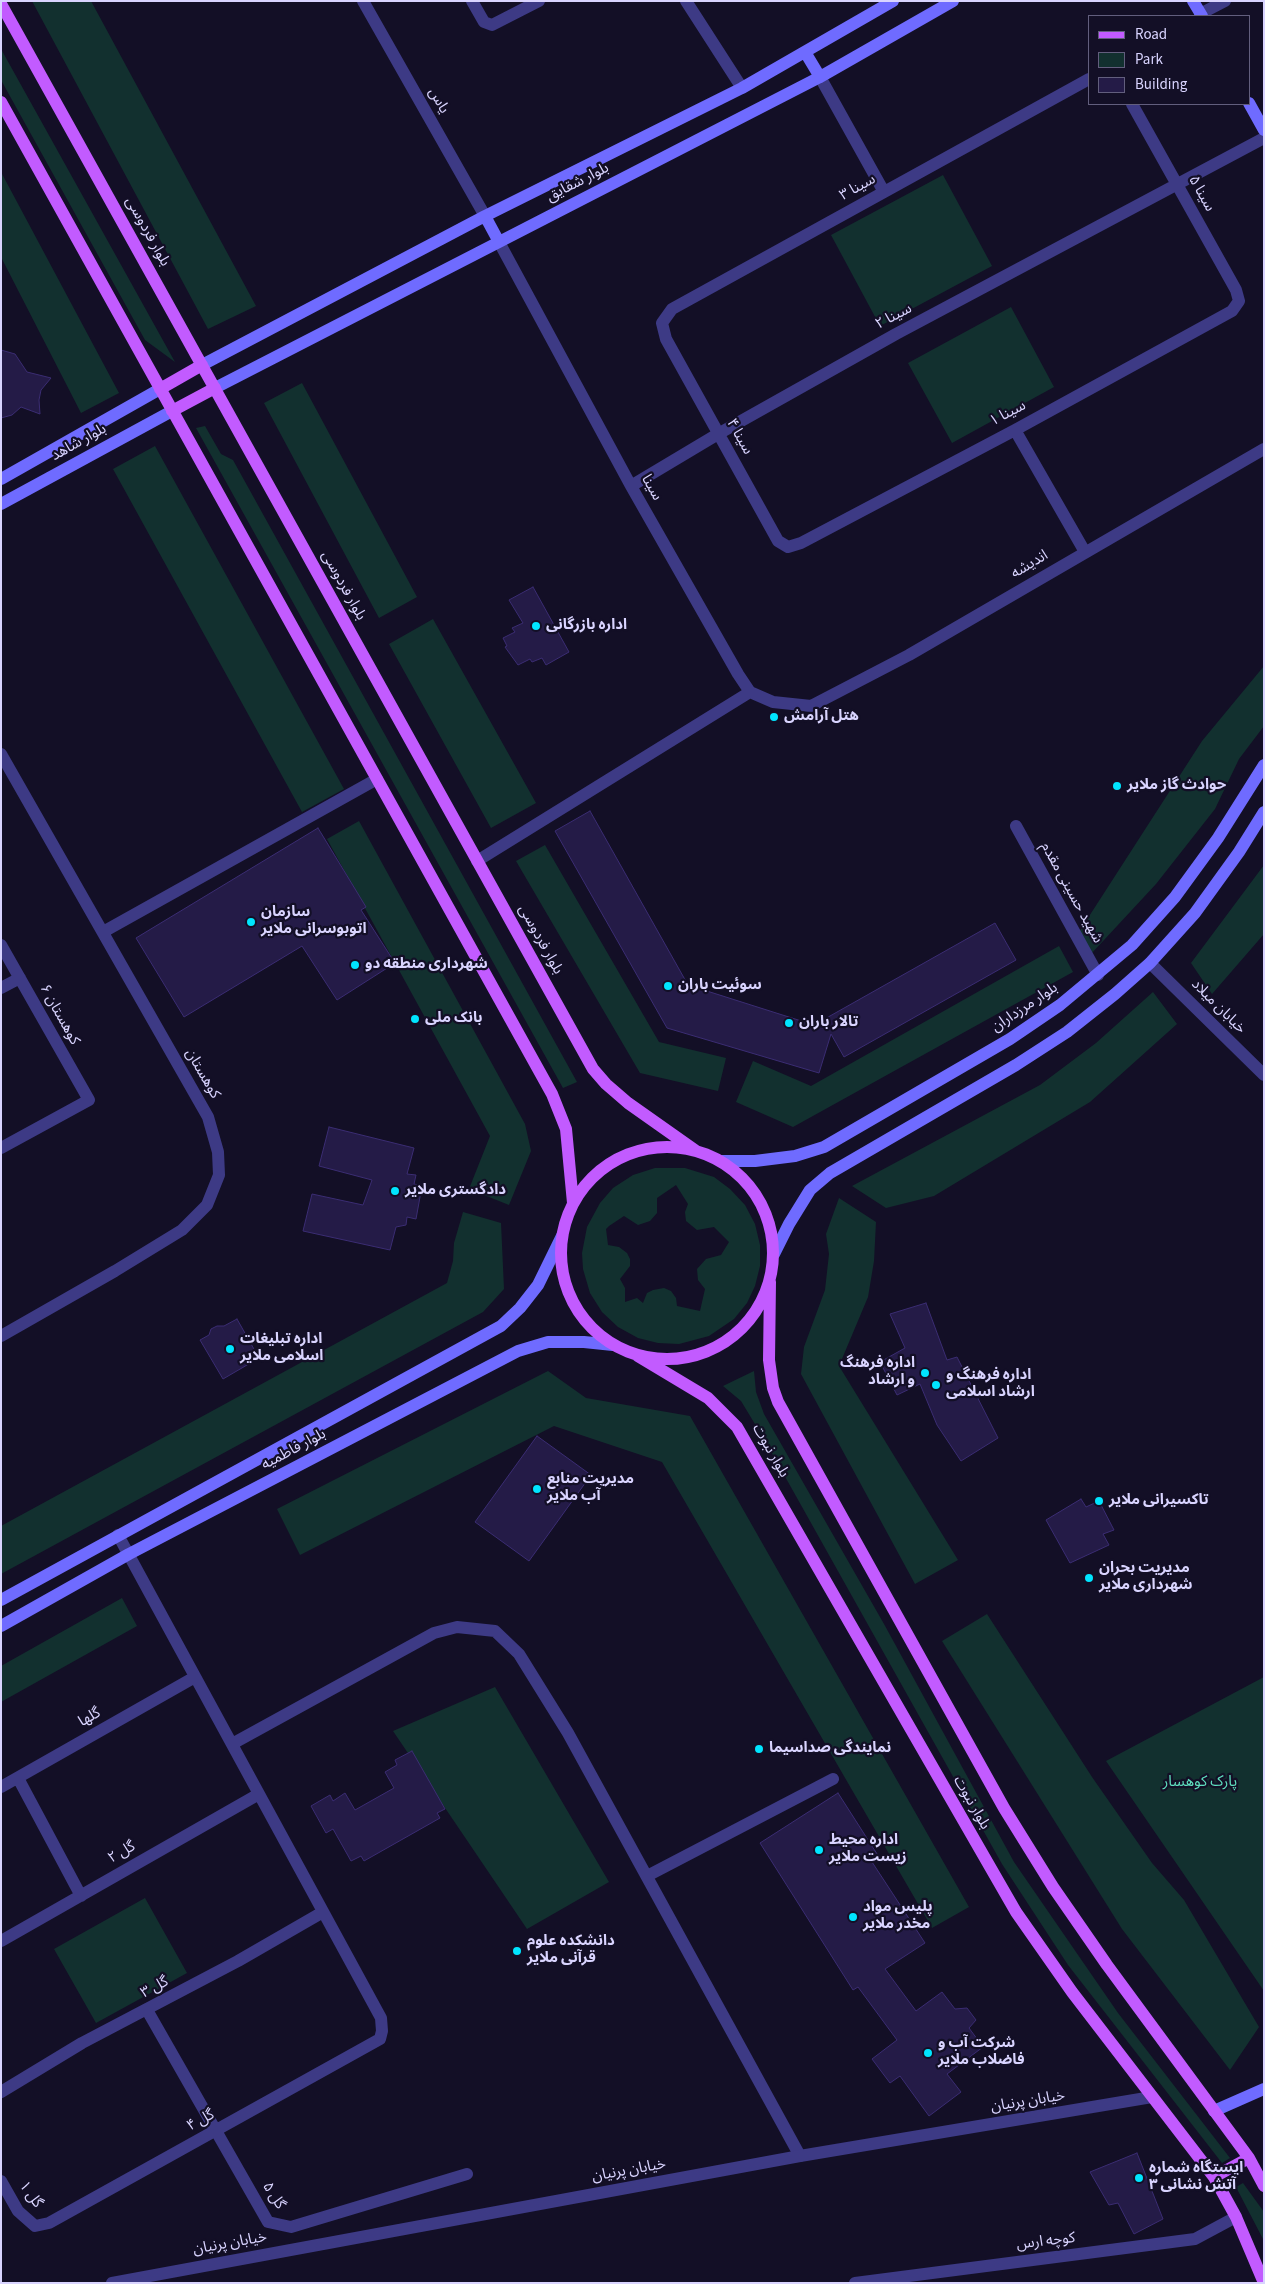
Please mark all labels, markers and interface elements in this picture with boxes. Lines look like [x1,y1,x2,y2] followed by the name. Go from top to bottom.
[1088,15,1250,105] legend
[1135,24,1167,45] text: Road
[1135,49,1163,70] text: Park
[1135,74,1187,95] text: Building
[423,85,453,117] street label: یاس
[544,160,612,206] street label: بلوار شقایق
[837,171,879,205] street label: سینا ۳
[1184,173,1218,215] street label: سینا ۵
[121,194,173,270] street label: بلوار فردوسی
[873,300,915,334] street label: سینا ۲
[987,397,1029,431] street label: سینا ۱
[722,416,756,458] street label: سینا ۴
[48,420,110,466] street label: بلوار شاهد
[637,472,665,504] street label: سینا
[1008,547,1052,583] street label: اندیشه
[317,548,369,624] street label: بلوار فردوسی
[546,617,627,635] place label: اداره بازرگانی
[530,620,542,632] marker: اداره بازرگانی
[784,708,859,726] place label: هتل آرامش
[768,711,780,723] marker: هتل آرامش
[1127,777,1226,795] place label: حوادث گاز ملایر
[1111,780,1123,792] marker: حوادث گاز ملایر
[1036,839,1106,947] street label: شهید حسینی مقدم
[514,902,566,978] street label: بلوار فردوسی
[261,904,367,939] place label: سازمان اتوبوسرانی ملایر
[245,916,257,928] marker: سازمان اتوبوسرانی ملایر
[365,956,488,974] place label: شهرداری منطقه دو
[349,959,361,971] marker: شهرداری منطقه دو
[1187,976,1249,1038] street label: خیابان میلاد
[678,977,762,995] place label: سوئیت باران
[988,979,1062,1037] street label: بلوار مرزداران
[662,980,674,992] marker: سوئیت باران
[35,982,83,1048] street label: کوهستان ۶
[425,1010,482,1028] place label: بانک ملی
[409,1013,421,1025] marker: بانک ملی
[799,1014,858,1032] place label: تالار باران
[783,1017,795,1029] marker: تالار باران
[180,1046,224,1102] street label: کوهستان
[405,1182,506,1200] place label: دادگستری ملایر
[389,1185,401,1197] marker: دادگستری ملایر
[240,1331,323,1366] place label: اداره تبلیغات اسلامی ملایر
[224,1343,236,1355] marker: اداره تبلیغات اسلامی ملایر
[840,1355,915,1390] place label: اداره فرهنگ و ارشاد
[919,1367,931,1379] marker: اداره فرهنگ و ارشاد
[946,1367,1035,1402] place label: اداره فرهنگ و ارشاد اسلامی
[930,1379,942,1391] marker: اداره فرهنگ و ارشاد اسلامی
[747,1421,793,1481] street label: بلوار نبوت
[259,1426,329,1474] street label: بلوار فاطمیه
[547,1471,634,1506] place label: مدیریت منابع آب ملایر
[531,1483,543,1495] marker: مدیریت منابع آب ملایر
[1109,1492,1209,1510] place label: تاکسیرانی ملایر
[1093,1495,1105,1507] marker: تاکسیرانی ملایر
[1099,1560,1192,1595] place label: مدیریت بحران شهرداری ملایر
[1083,1572,1095,1584] marker: مدیریت بحران شهرداری ملایر
[76,1705,104,1731] street label: گلها
[769,1740,891,1758] place label: نمایندگی صداسیما
[753,1743,765,1755] marker: نمایندگی صداسیما
[948,1773,994,1833] street label: بلوار نبوت
[1163,1774,1237,1792] park label: پارک کوهسار
[829,1832,907,1867] place label: اداره محیط زیست ملایر
[105,1838,139,1868] street label: گل ۲
[813,1844,825,1856] marker: اداره محیط زیست ملایر
[863,1899,933,1934] place label: پلیس مواد مخدر ملایر
[847,1911,859,1923] marker: پلیس مواد مخدر ملایر
[527,1933,615,1968] place label: دانشکده علوم قرآنی ملایر
[511,1945,523,1957] marker: دانشکده علوم قرآنی ملایر
[138,1973,172,2003] street label: گل ۳
[938,2035,1025,2070] place label: شرکت آب و فاضلاب ملایر
[922,2047,934,2059] marker: شرکت آب و فاضلاب ملایر
[990,2087,1066,2117] street label: خیابان پرنیان
[184,2106,218,2136] street label: گل ۴
[591,2156,667,2186] street label: خیابان پرنیان
[1149,2160,1243,2195] place label: ایستگاه شماره ۳ آتش نشانی
[1133,2172,1145,2184] marker: ایستگاه شماره ۳ آتش نشانی
[14,2178,46,2212] street label: گل ۱
[258,2179,288,2213] street label: گل ۵
[192,2229,268,2259] street label: خیابان پرنیان
[1016,2229,1076,2255] street label: کوچه ارس

